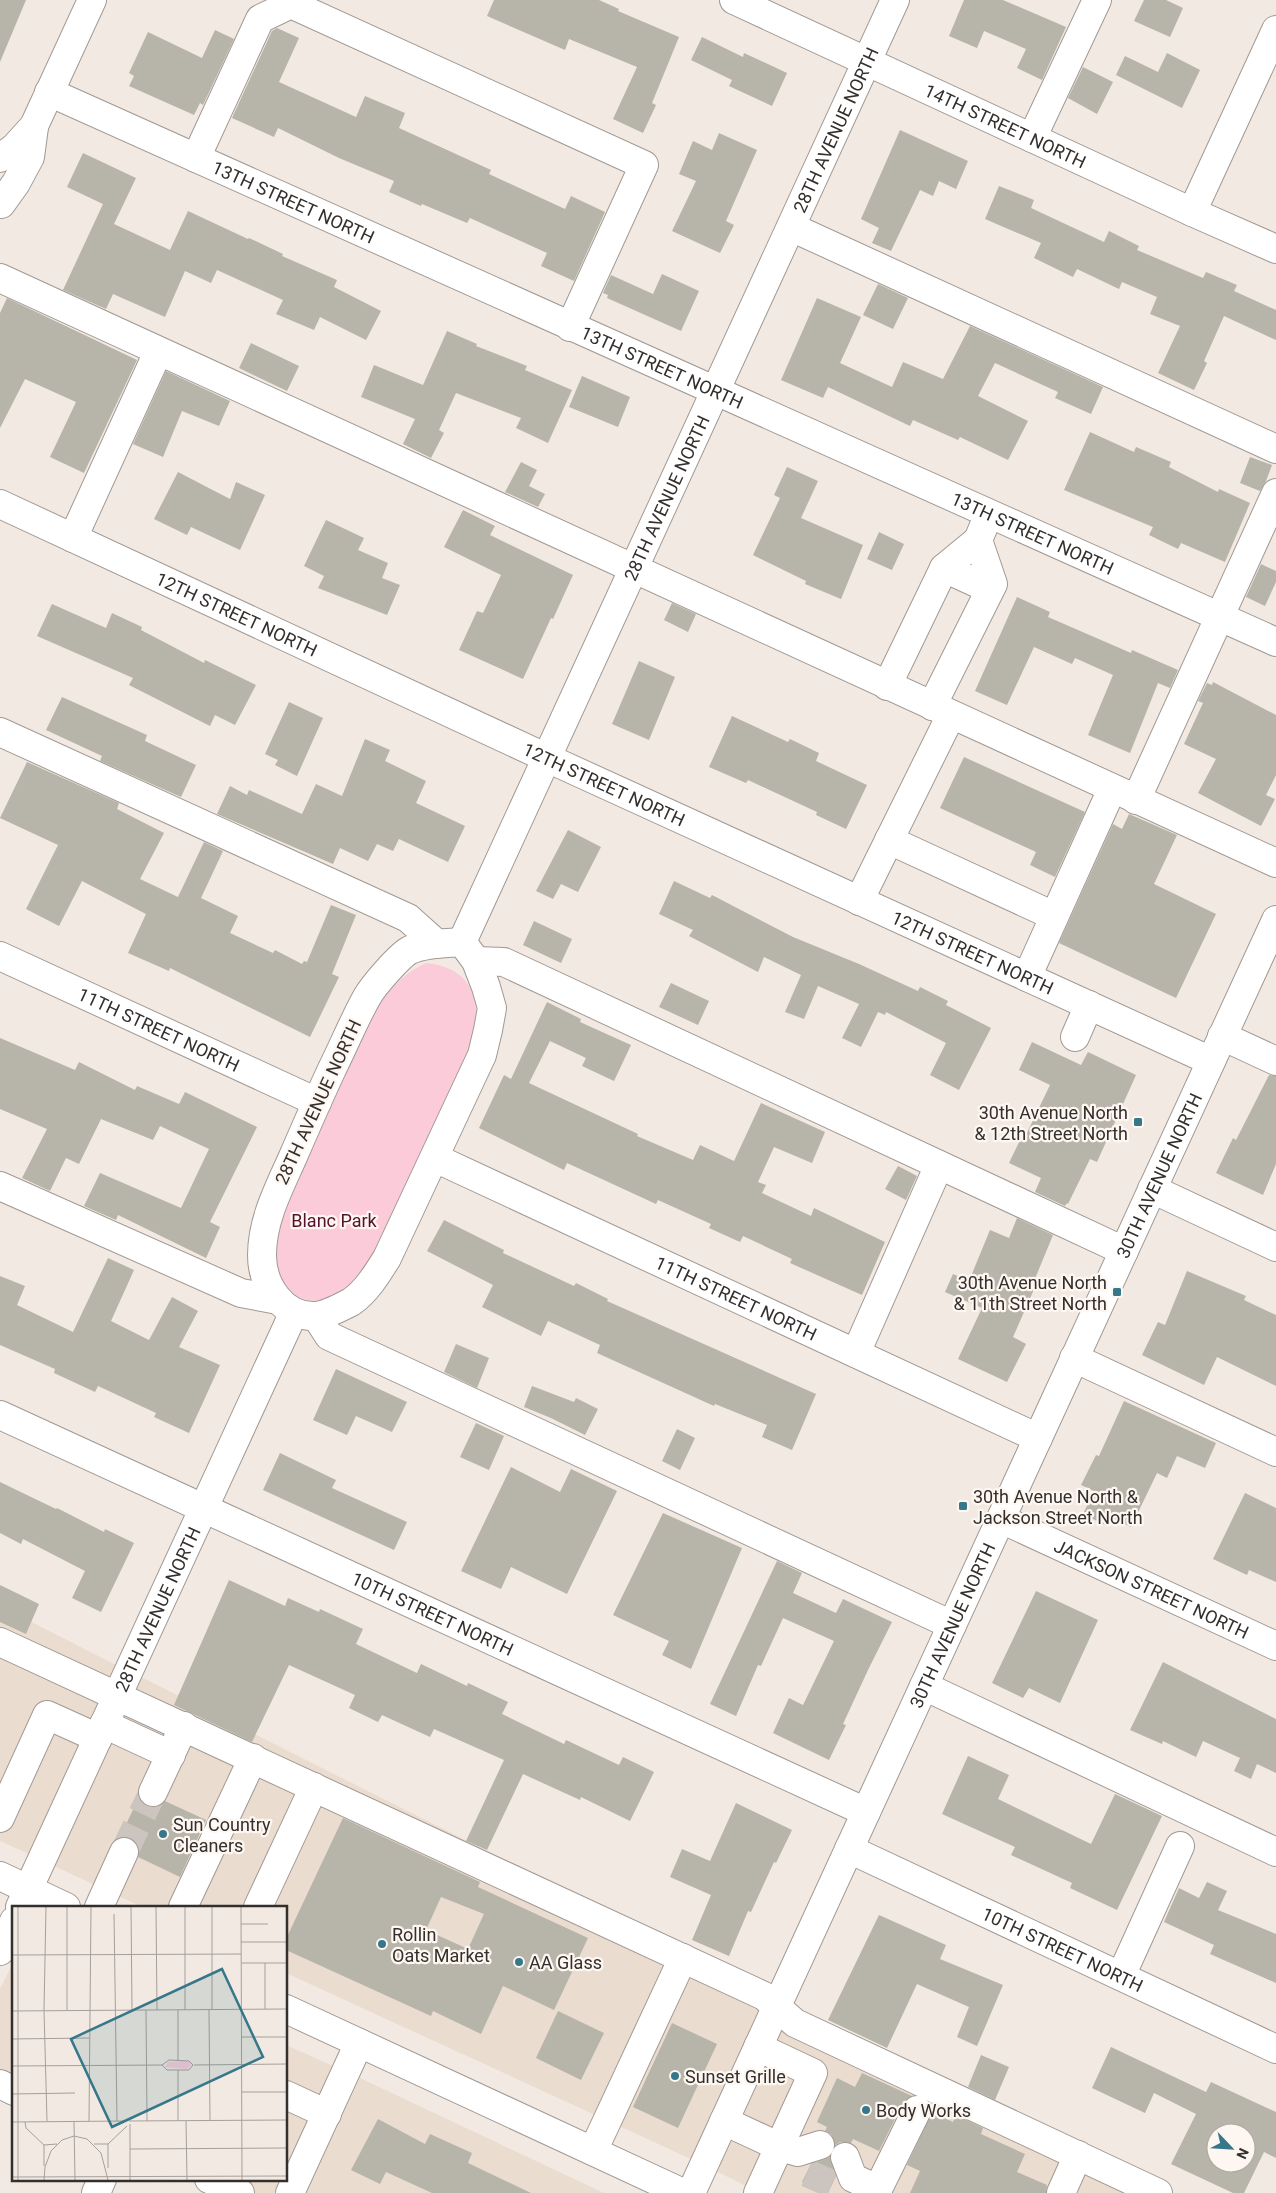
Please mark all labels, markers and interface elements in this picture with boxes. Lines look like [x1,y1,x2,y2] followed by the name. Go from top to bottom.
[788,44,882,216] street label: 28TH AVENUE NORTH
[921,79,1089,172] street label: 14TH STREET NORTH
[209,156,378,247] street label: 13TH STREET NORTH
[578,321,747,412] street label: 13TH STREET NORTH
[619,412,713,584] street label: 28TH AVENUE NORTH
[948,487,1117,578] street label: 13TH STREET NORTH
[153,567,321,660] street label: 12TH STREET NORTH
[520,738,688,830] street label: 12TH STREET NORTH
[888,906,1057,998] street label: 12TH STREET NORTH
[75,983,243,1075] street label: 11TH STREET NORTH
[271,1016,365,1188] street label: 28TH AVENUE NORTH
[1112,1089,1206,1261] street label: 30TH AVENUE NORTH
[974,1102,1128,1144] place label: 30th Avenue North & 12th Street North
[1132,1116,1144,1128] marker: 30th Avenue North & 12th Street North
[291,1210,378,1231] park label: Blanc Park
[652,1251,820,1344] street label: 11TH STREET NORTH
[953,1272,1107,1314] place label: 30th Avenue North & 11th Street North
[1111,1286,1123,1298] marker: 30th Avenue North & 11th Street North
[973,1486,1143,1528] place label: 30th Avenue North & Jackson Street North
[957,1500,969,1512] marker: 30th Avenue North & Jackson Street North
[110,1523,204,1695] street label: 28TH AVENUE NORTH
[1051,1535,1252,1643] street label: JACKSON STREET NORTH
[905,1539,999,1711] street label: 30TH AVENUE NORTH
[349,1567,517,1659] street label: 10TH STREET NORTH
[173,1814,271,1856] place label: Sun Country Cleaners
[157,1828,169,1840] marker: Sun Country Cleaners
[979,1902,1147,1996] street label: 10TH STREET NORTH
[12,1906,288,2180] inset map
[392,1924,490,1966] place label: Rollin Oats Market
[376,1938,388,1950] marker: Rollin Oats Market
[529,1952,602,1973] place label: AA Glass
[513,1956,525,1968] marker: AA Glass
[685,2066,786,2087] place label: Sunset Grille
[669,2070,681,2082] marker: Sunset Grille
[876,2100,971,2121] place label: Body Works
[860,2104,872,2116] marker: Body Works
[1206,2123,1256,2173] north arrow
[1233,2146,1252,2161] text: N

